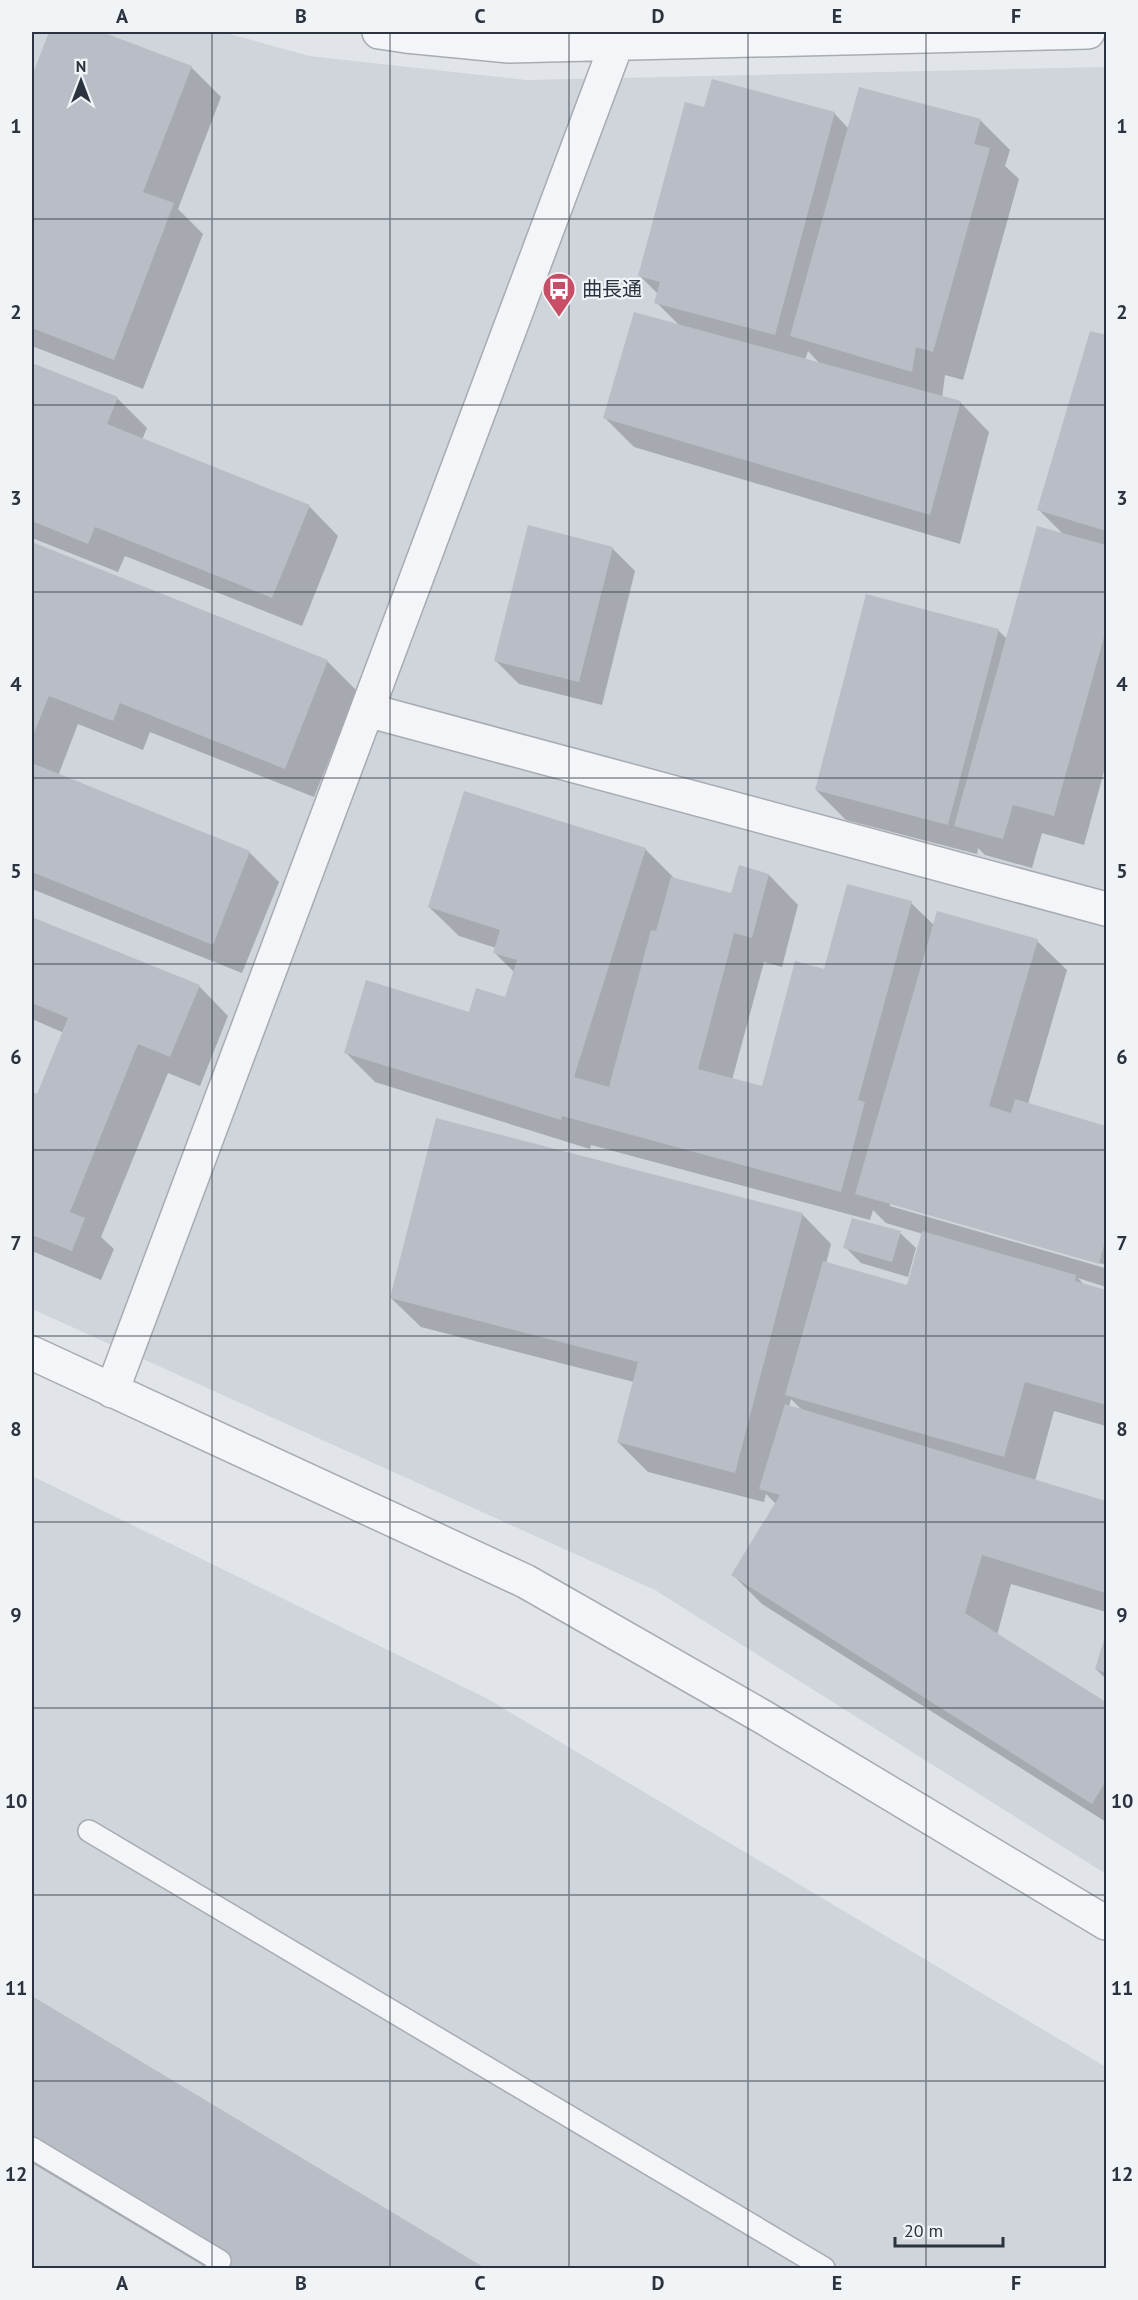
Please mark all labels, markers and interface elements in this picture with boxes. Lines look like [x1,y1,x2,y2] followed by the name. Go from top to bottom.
[116,3,129,29] text: A
[295,3,307,29] text: B
[474,3,486,29] text: C
[652,3,665,29] text: D
[832,3,842,29] text: E
[1011,3,1021,29] text: F
[51,51,111,111] north arrow
[76,56,86,76] text: N
[10,113,22,139] text: 1
[1116,113,1128,139] text: 1
[541,271,577,318] bus stop icon: 曲長通
[582,276,642,302] place label: 曲長通
[10,299,22,325] text: 2
[1116,299,1128,325] text: 2
[10,485,22,511] text: 3
[1116,485,1128,511] text: 3
[10,671,22,697] text: 4
[1116,671,1128,697] text: 4
[10,858,22,884] text: 5
[1116,858,1128,884] text: 5
[10,1044,22,1070] text: 6
[1116,1044,1128,1070] text: 6
[10,1230,22,1256] text: 7
[1116,1230,1128,1256] text: 7
[10,1416,22,1442] text: 8
[1116,1416,1128,1442] text: 8
[10,1602,22,1628] text: 9
[1116,1602,1128,1628] text: 9
[5,1788,27,1814] text: 10
[1111,1788,1133,1814] text: 10
[5,1975,27,2001] text: 11
[1111,1975,1133,2001] text: 11
[5,2161,27,2187] text: 12
[1111,2161,1133,2187] text: 12
[895,2210,1003,2248] scale bar
[904,2219,943,2242] text: 20 m
[116,2270,129,2296] text: A
[295,2270,307,2296] text: B
[474,2270,486,2296] text: C
[652,2270,665,2296] text: D
[832,2270,842,2296] text: E
[1011,2270,1021,2296] text: F

